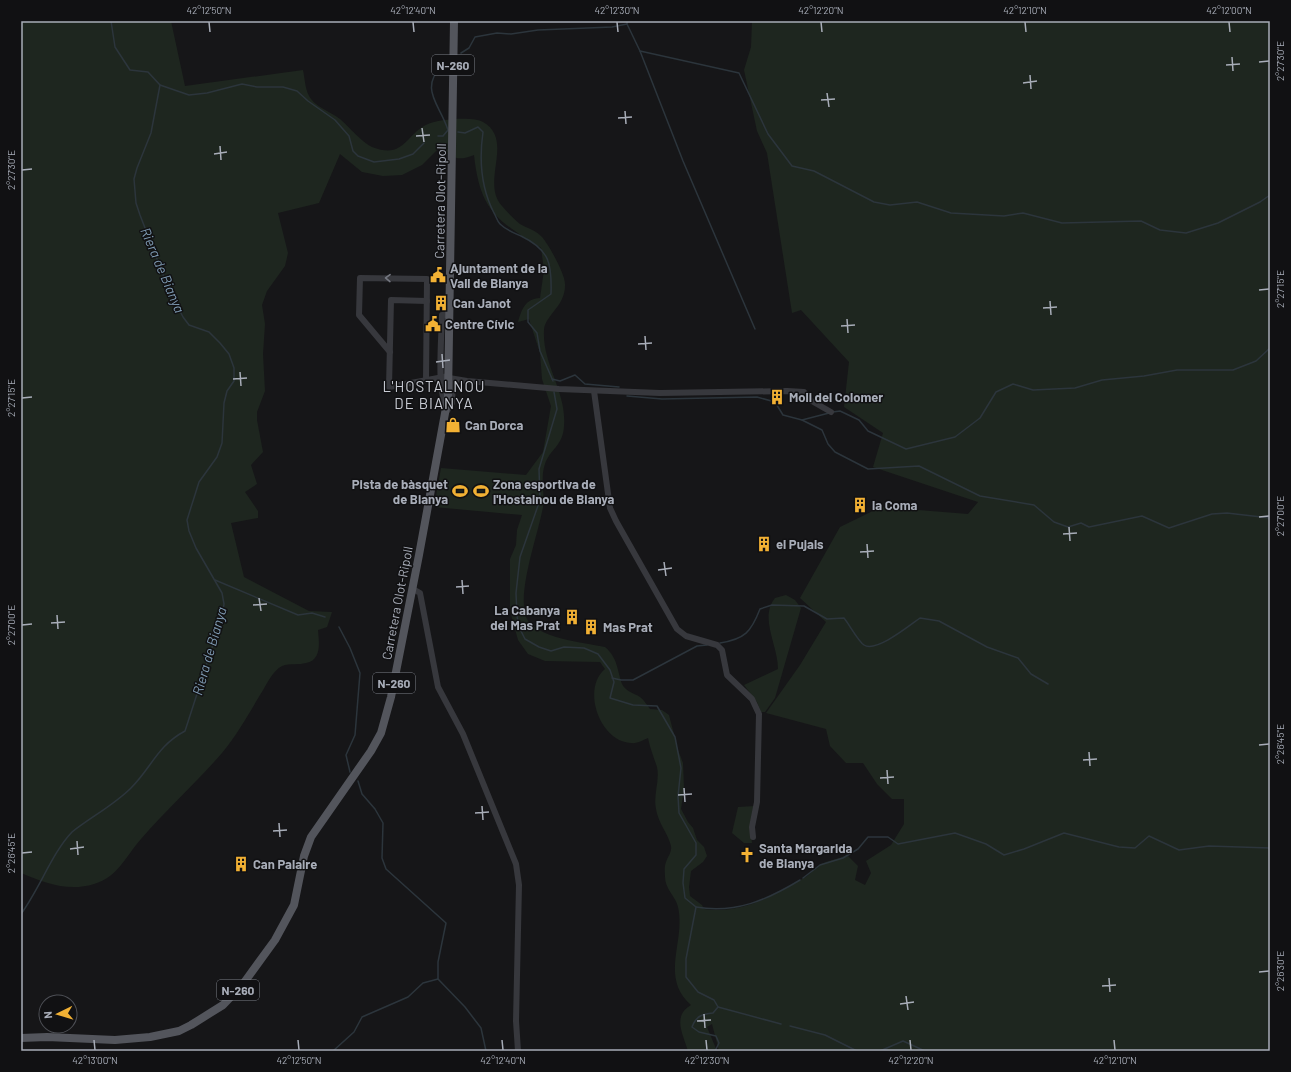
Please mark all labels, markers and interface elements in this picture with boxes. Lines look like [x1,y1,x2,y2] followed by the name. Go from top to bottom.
[186,4,232,16] text: 42°12'50"N
[390,4,436,16] text: 42°12'40"N
[594,4,640,16] text: 42°12'30"N
[798,4,844,16] text: 42°12'20"N
[1003,4,1047,16] text: 42°12'10"N
[1206,4,1252,16] text: 42°12'00"N
[1274,41,1286,81] text: 2°27'30"E
[432,55,474,75] road number: N-260
[431,143,449,259] street label: Carretera Olot-Ripoll
[5,150,17,190] text: 2°27'30"E
[137,225,189,315] water label: Riera de Bianya
[450,260,548,291] place label: Ajuntament de la Vall de Bianya
[429,266,447,284] public building icon: Ajuntament de la Vall de Bianya
[1274,270,1286,308] text: 2°27'15"E
[385,274,391,282] one-way arrow
[432,294,450,312] building icon: Can Janot
[453,295,511,311] place label: Can Janot
[424,315,442,333] public building icon: Centre Cívic
[445,316,515,332] place label: Centre Cívic
[383,377,485,412] district label: L'HOSTALNOU DE BIANYA
[5,379,17,417] text: 2°27'15"E
[768,388,786,406] building icon: Moli del Colomer
[789,389,883,405] place label: Moli del Colomer
[444,416,462,434] shop icon: Can Dorca
[465,417,524,433] place label: Can Dorca
[352,476,448,507] place label: Pista de bàsquet de Bianya
[493,476,615,507] place label: Zona esportiva de l'Hostalnou de Bianya
[451,482,469,500] sports icon: Pista de bàsquet de Bianya
[472,482,490,500] sports icon: Zona esportiva de l'Hostalnou de Bianya
[851,496,869,514] building icon: la Coma
[1274,496,1286,536] text: 2°27'00"E
[872,497,918,513] place label: la Coma
[755,535,773,553] building icon: el Pujals
[776,536,824,552] place label: el Pujals
[378,545,416,661] street label: Carretera Olot-Ripoll
[490,602,560,633] place label: La Cabanya del Mas Prat
[5,605,17,645] text: 2°27'00"E
[188,605,230,697] water label: Riera de Bianya
[563,608,581,626] building icon: La Cabanya del Mas Prat
[582,618,600,636] building icon: Mas Prat
[603,619,653,635] place label: Mas Prat
[373,673,415,693] road number: N-260
[1274,724,1286,764] text: 2°26'45"E
[5,833,17,873] text: 2°26'45"E
[759,840,853,871] place label: Santa Margarida de Bianya
[738,846,756,864] church icon: Santa Margarida de Bianya
[232,855,250,873] building icon: Can Palaire
[253,856,317,872] place label: Can Palaire
[1274,951,1286,991] text: 2°26'30"E
[217,980,259,1000] road number: N-260
[38,994,78,1034] north arrow
[41,1011,54,1019] text: N
[72,1054,118,1066] text: 42°13'00"N
[276,1054,322,1066] text: 42°12'50"N
[480,1054,526,1066] text: 42°12'40"N
[684,1054,730,1066] text: 42°12'30"N
[888,1054,934,1066] text: 42°12'20"N
[1093,1054,1137,1066] text: 42°12'10"N

